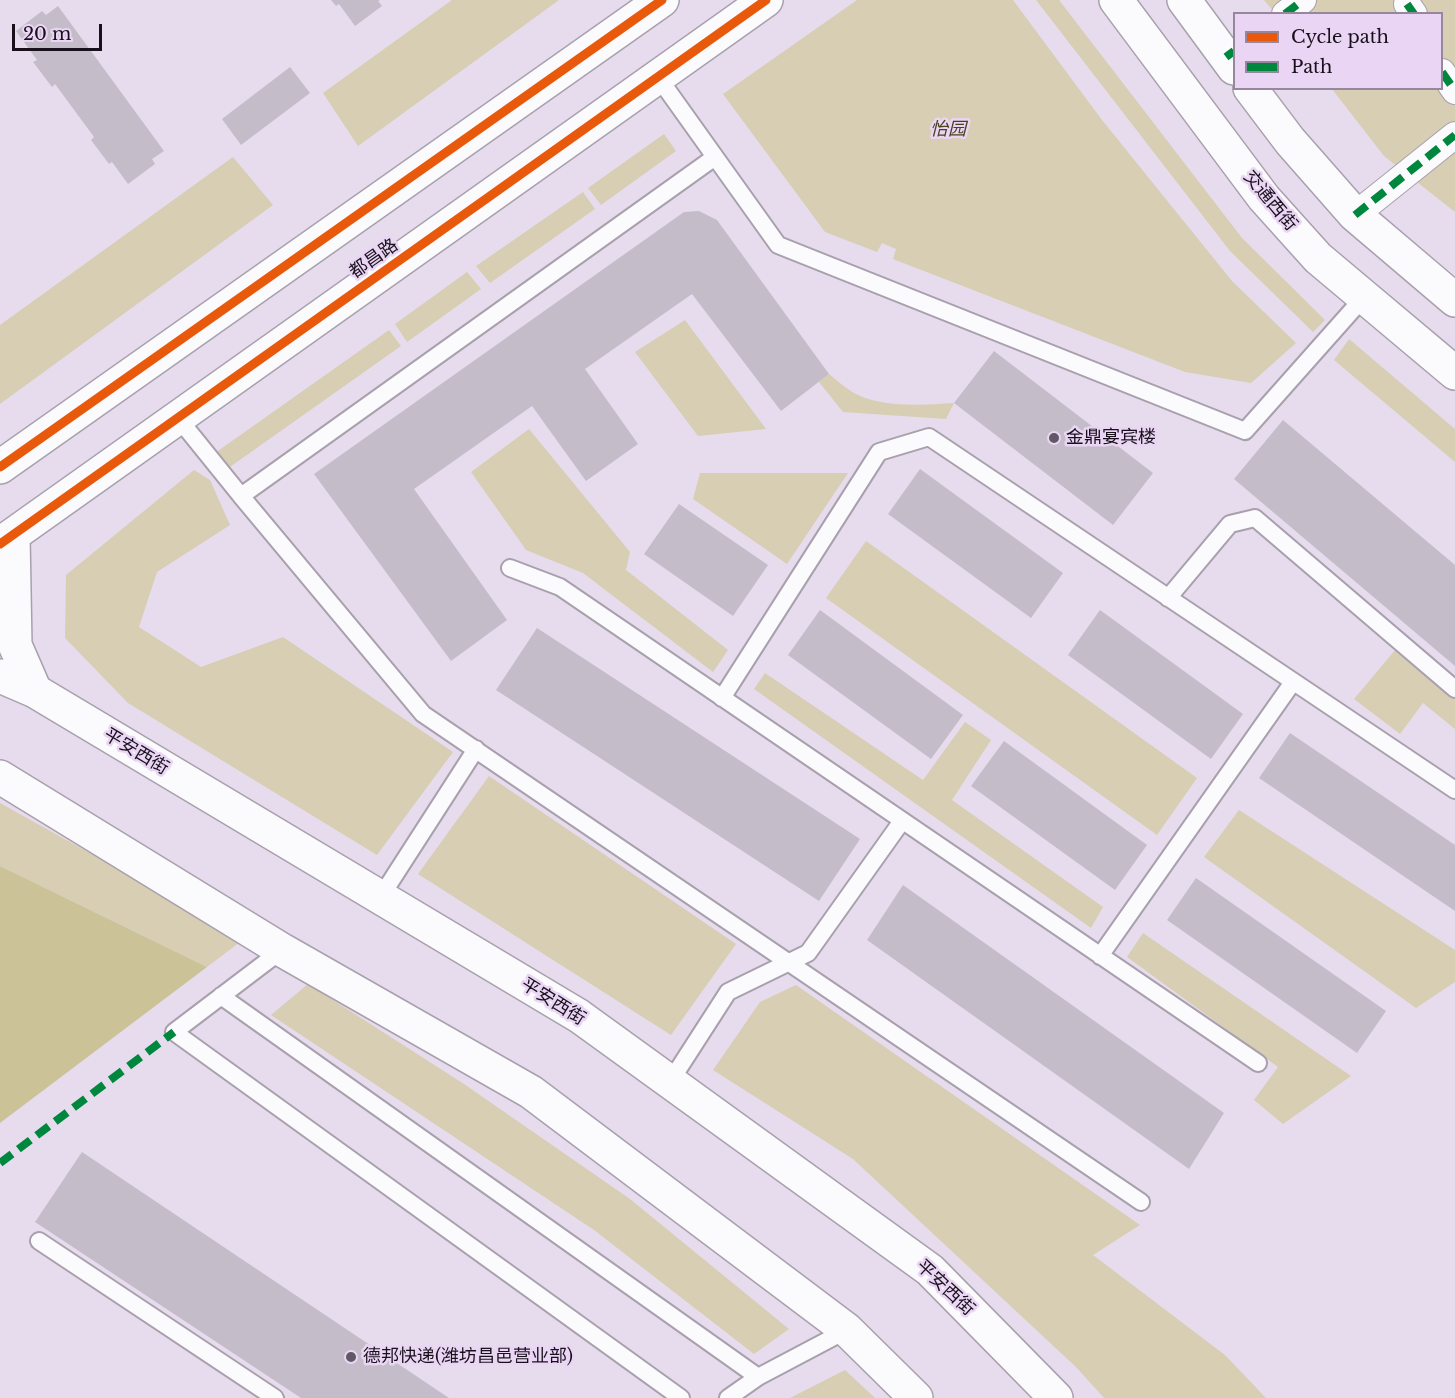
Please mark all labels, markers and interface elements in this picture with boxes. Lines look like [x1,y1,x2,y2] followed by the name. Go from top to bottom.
[15,12,105,50] scale bar
[1233,12,1443,90] legend
[23,23,71,45] text: 20 m
[1291,26,1389,48] text: Cycle path
[1291,56,1332,78] text: Path
[930,119,966,141] park label: 怡园
[1239,166,1301,236] street label: 交通西街
[346,235,402,283] street label: 都昌路
[1066,427,1156,449] place label: 金鼎宴宾楼
[1047,431,1061,445] marker: 金鼎宴宾楼
[100,724,172,780] street label: 平安西街
[517,974,589,1030] street label: 平安西街
[911,1256,979,1320] street label: 平安西街
[363,1346,573,1368] place label: 德邦快递(潍坊昌邑营业部)
[344,1350,358,1364] marker: 德邦快递(潍坊昌邑营业部)

